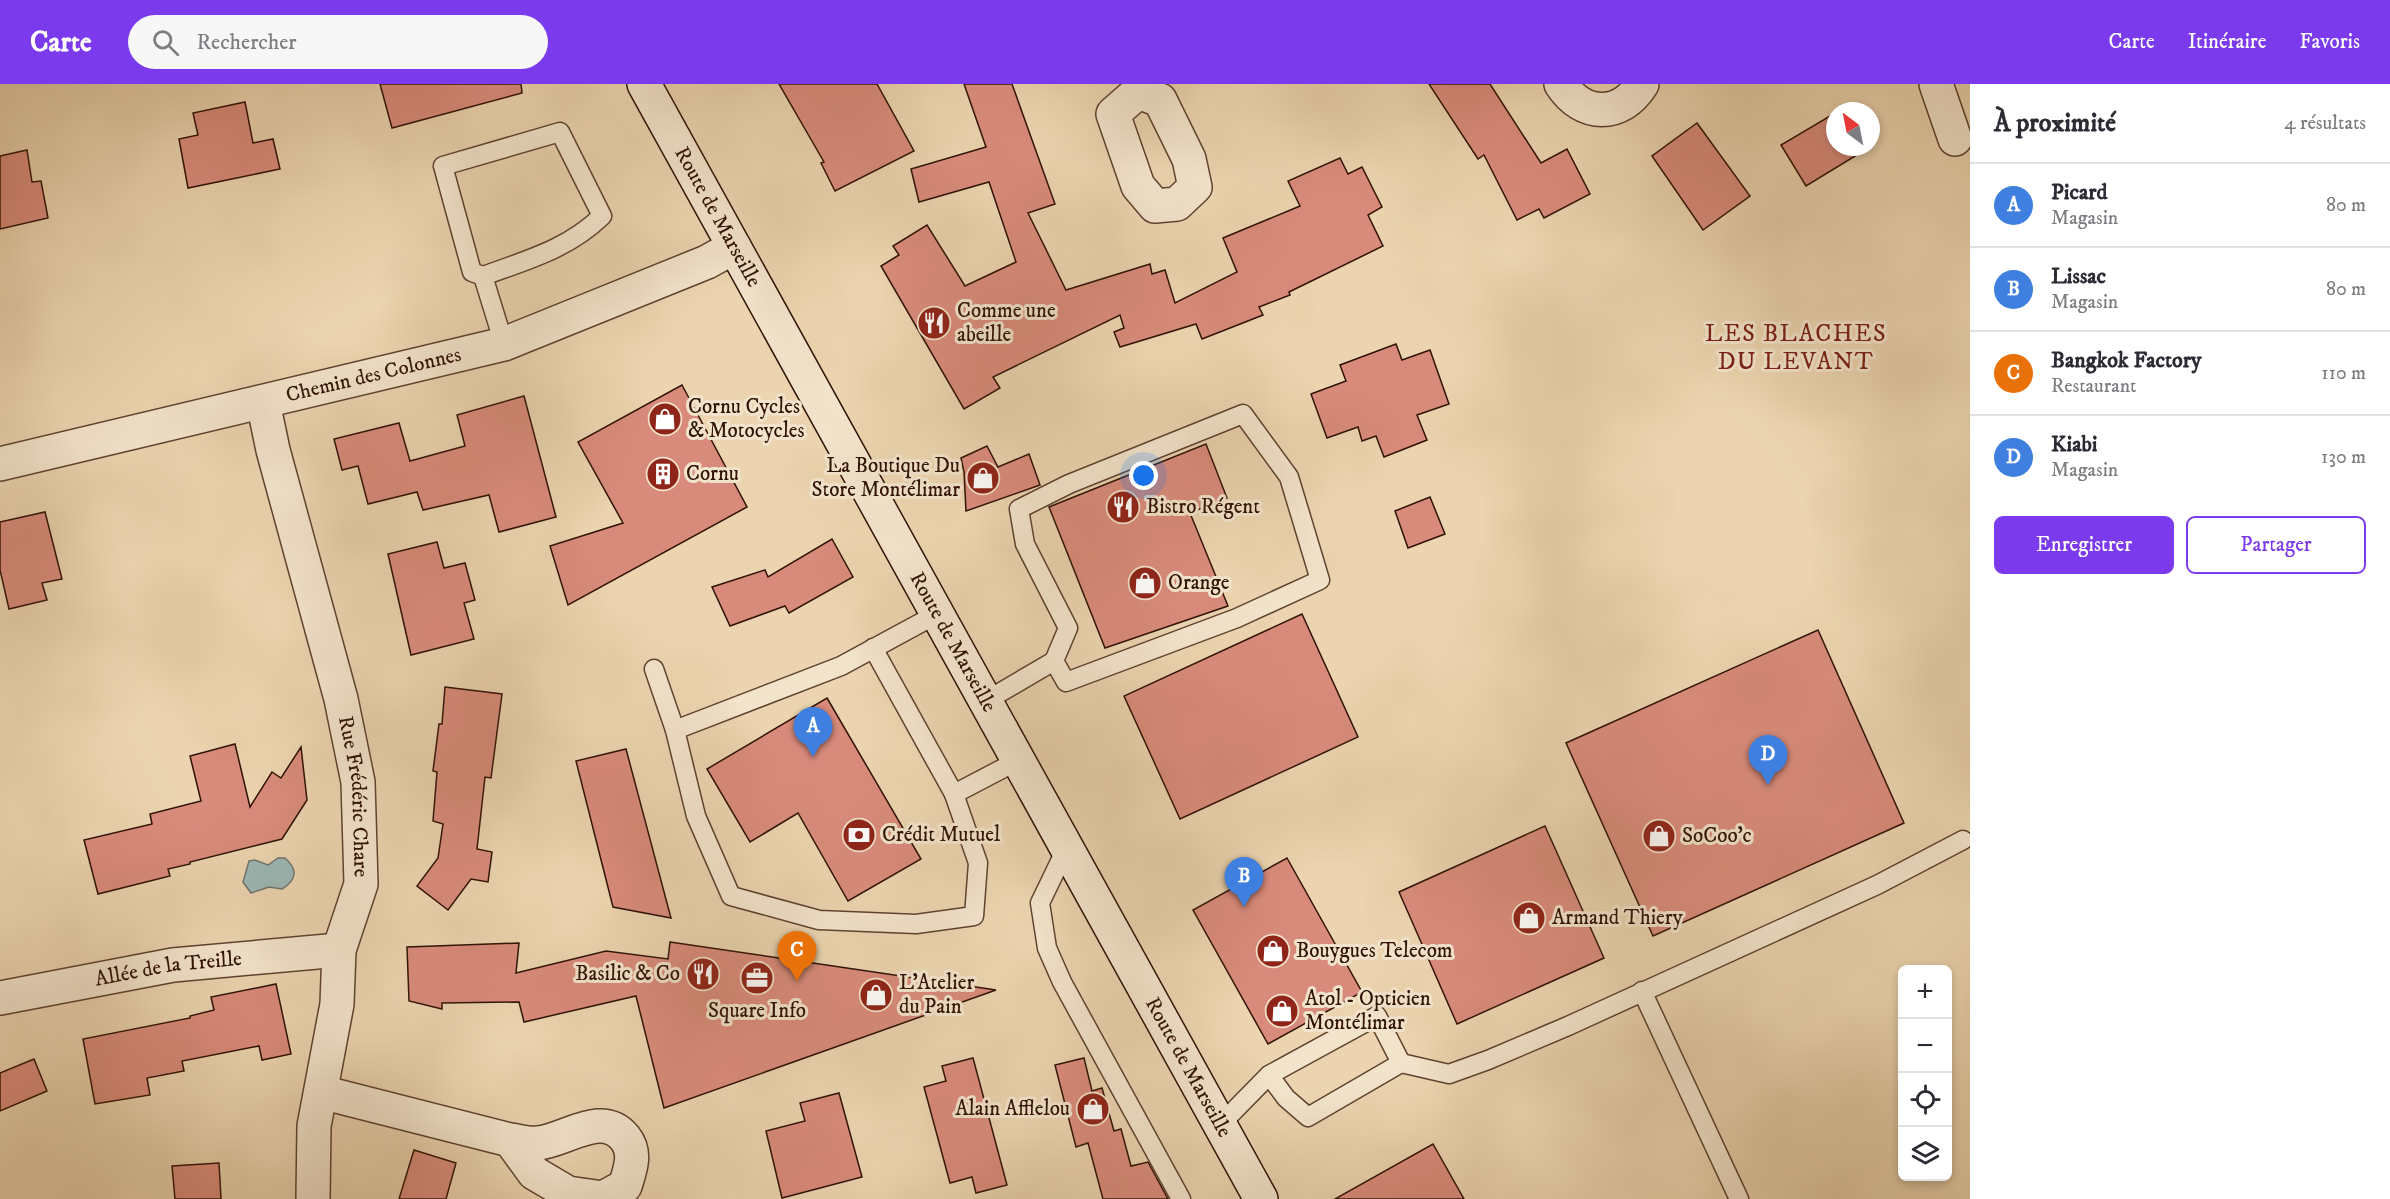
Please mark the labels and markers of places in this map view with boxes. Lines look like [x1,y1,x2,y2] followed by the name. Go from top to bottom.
[957,298,1056,348] place label: Comme une abeille
[916,305,952,341] restaurant icon: Comme une abeille
[688,394,805,444] place label: Cornu Cycles & Motocycles
[647,401,683,437] shop icon: Cornu Cycles & Motocycles
[811,453,960,503] place label: La Boutique Du Store Montélimar
[645,456,681,492] building icon: Cornu
[965,460,1001,496] shop icon: La Boutique Du Store Montélimar
[686,461,739,487] place label: Cornu
[1105,489,1141,525] restaurant icon: Bistro Régent
[1146,494,1260,520] place label: Bistro Régent
[1127,565,1163,601] shop icon: Orange
[1168,570,1230,596] place label: Orange
[794,708,832,757] pin: A
[1748,736,1788,785] pin: D
[841,817,877,853] bank icon: Crédit Mutuel
[1641,818,1677,854] shop icon: SoCoo'c
[882,822,1001,848] place label: Crédit Mutuel
[1682,823,1752,849] place label: SoCoo'c
[1224,858,1264,907] pin: B
[1511,900,1547,936] shop icon: Armand Thiery
[1552,905,1684,931] place label: Armand Thiery
[778,932,816,981] pin: C
[1255,933,1291,969] shop icon: Bouygues Telecom
[1296,938,1453,964] place label: Bouygues Telecom
[685,956,721,992] restaurant icon: Basilic & Co
[739,960,775,996] office icon: Square Info
[575,961,680,987] place label: Basilic & Co
[899,970,974,1020] place label: L'Atelier du Pain
[858,977,894,1013] shop icon: L'Atelier du Pain
[1305,986,1431,1036] place label: Atol - Opticien Montélimar
[1264,993,1300,1029] shop icon: Atol - Opticien Montélimar
[708,998,806,1024] place label: Square Info
[1075,1091,1111,1127] shop icon: Alain Afflelou
[955,1096,1070,1122] place label: Alain Afflelou

